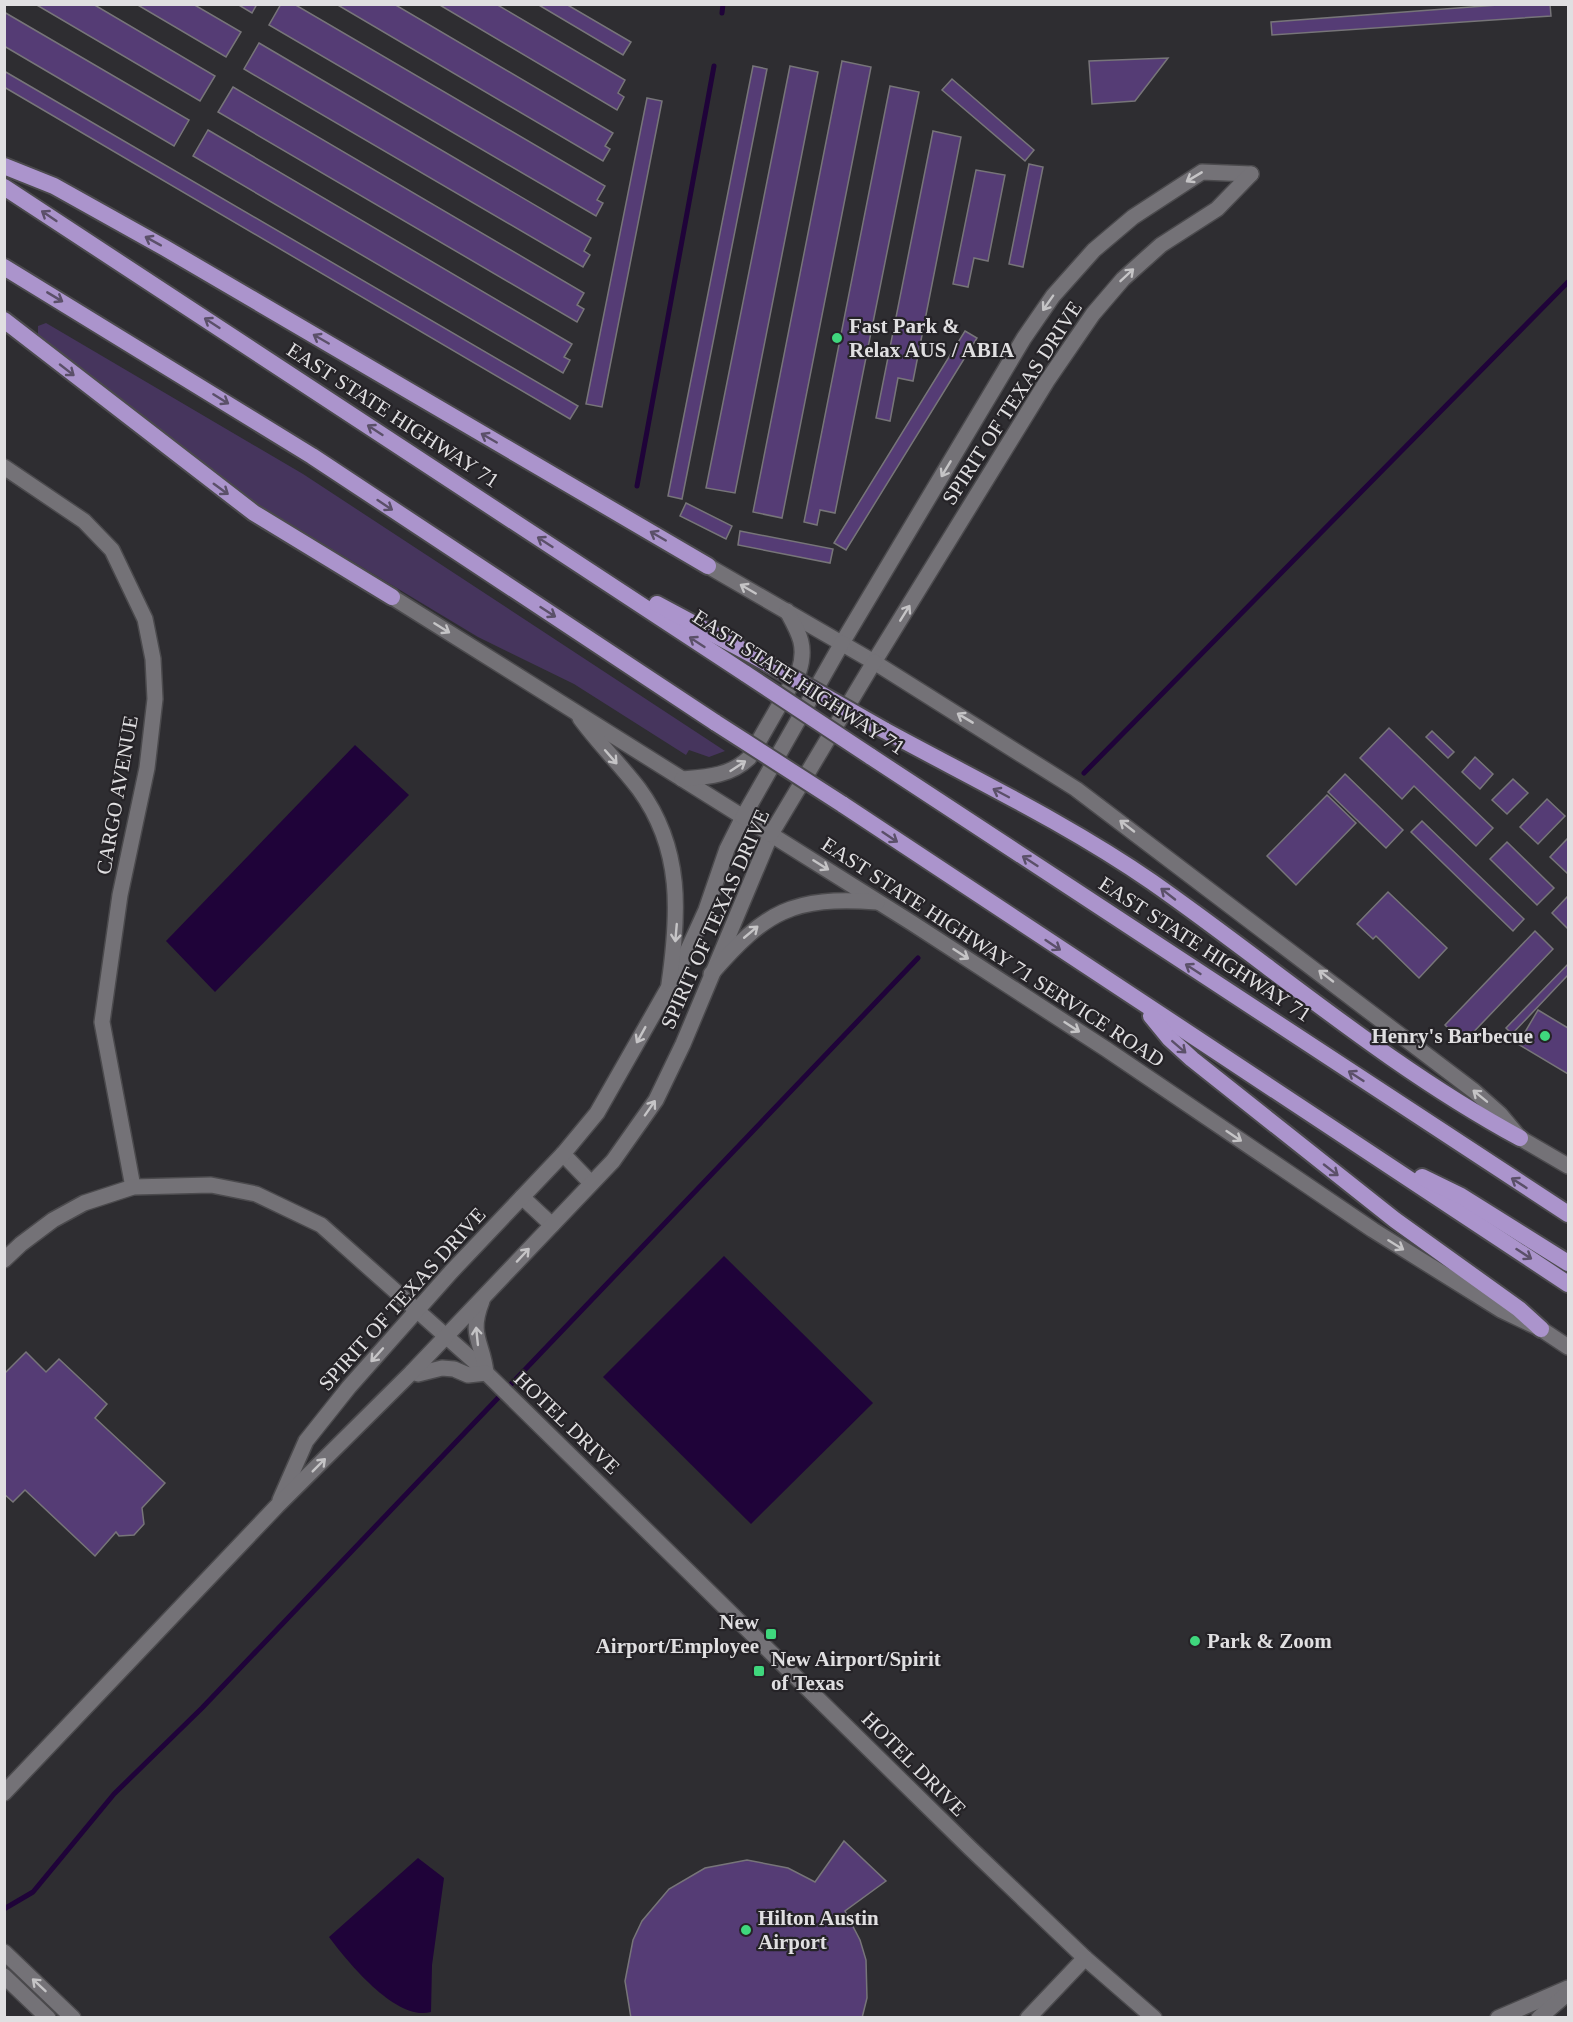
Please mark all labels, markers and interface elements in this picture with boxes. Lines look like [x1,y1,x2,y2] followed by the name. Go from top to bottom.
[1186,171,1203,183] one-way arrow
[41,209,58,222] one-way arrow
[145,235,162,247] one-way arrow
[1120,268,1135,282] one-way arrow
[46,291,63,303] one-way arrow
[1042,295,1054,311] one-way arrow
[937,297,1087,509] street label: SPIRIT OF TEXAS DRIVE
[849,314,1015,362] place label: Fast Park & Relax AUS / ABIA
[204,316,221,329] one-way arrow
[830,331,844,345] marker: Fast Park & Relax AUS / ABIA
[313,332,330,344] one-way arrow
[283,337,503,493] street label: EAST STATE HIGHWAY 71
[59,363,75,376] one-way arrow
[212,393,229,405] one-way arrow
[368,424,384,436] one-way arrow
[481,431,498,443] one-way arrow
[939,460,951,477] one-way arrow
[212,483,228,495] one-way arrow
[376,499,393,511] one-way arrow
[649,530,666,542] one-way arrow
[537,535,554,547] one-way arrow
[739,582,756,594] one-way arrow
[689,604,909,760] street label: EAST STATE HIGHWAY 71
[899,605,911,622] one-way arrow
[539,606,556,618] one-way arrow
[433,623,450,635] one-way arrow
[689,635,706,647] one-way arrow
[957,712,974,724] one-way arrow
[91,714,143,876] street label: CARGO AVENUE
[604,749,618,764] one-way arrow
[729,760,746,772] one-way arrow
[993,787,1010,799] one-way arrow
[656,805,774,1033] street label: SPIRIT OF TEXAS DRIVE
[1119,820,1135,833] one-way arrow
[882,831,898,843] one-way arrow
[817,832,1169,1072] street label: EAST STATE HIGHWAY 71 SERVICE ROAD
[1022,855,1039,868] one-way arrow
[812,859,829,872] one-way arrow
[1095,871,1315,1027] street label: EAST STATE HIGHWAY 71
[1160,888,1176,900] one-way arrow
[670,923,681,943] one-way arrow
[743,926,759,939] one-way arrow
[1044,939,1061,951] one-way arrow
[952,949,969,961] one-way arrow
[1185,962,1202,974] one-way arrow
[1318,970,1334,983] one-way arrow
[1063,1021,1080,1033] one-way arrow
[1371,1024,1533,1048] place label: Henry's Barbecue
[635,1026,647,1043] one-way arrow
[1538,1029,1552,1043] marker: Henry's Barbecue
[1171,1040,1186,1054] one-way arrow
[1348,1070,1365,1082] one-way arrow
[1472,1089,1488,1102] one-way arrow
[644,1100,656,1116] one-way arrow
[1225,1130,1241,1142] one-way arrow
[1323,1163,1339,1176] one-way arrow
[1511,1176,1528,1188] one-way arrow
[314,1203,490,1395] street label: SPIRIT OF TEXAS DRIVE
[1387,1239,1404,1251] one-way arrow
[516,1248,531,1263] one-way arrow
[1515,1249,1532,1261] one-way arrow
[471,1326,482,1346] one-way arrow
[370,1347,384,1362] one-way arrow
[509,1367,625,1479] street label: HOTEL DRIVE
[311,1457,326,1472] one-way arrow
[596,1610,760,1658] place label: New Airport/Employee
[764,1627,778,1641] marker: New Airport/Employee
[1207,1629,1332,1653] place label: Park & Zoom
[1188,1634,1202,1648] marker: Park & Zoom
[771,1647,941,1695] place label: New Airport/Spirit of Texas
[752,1664,766,1678] marker: New Airport/Spirit of Texas
[857,1707,971,1821] street label: HOTEL DRIVE
[758,1906,879,1954] place label: Hilton Austin Airport
[739,1923,753,1937] marker: Hilton Austin Airport
[31,1978,46,1992] one-way arrow

